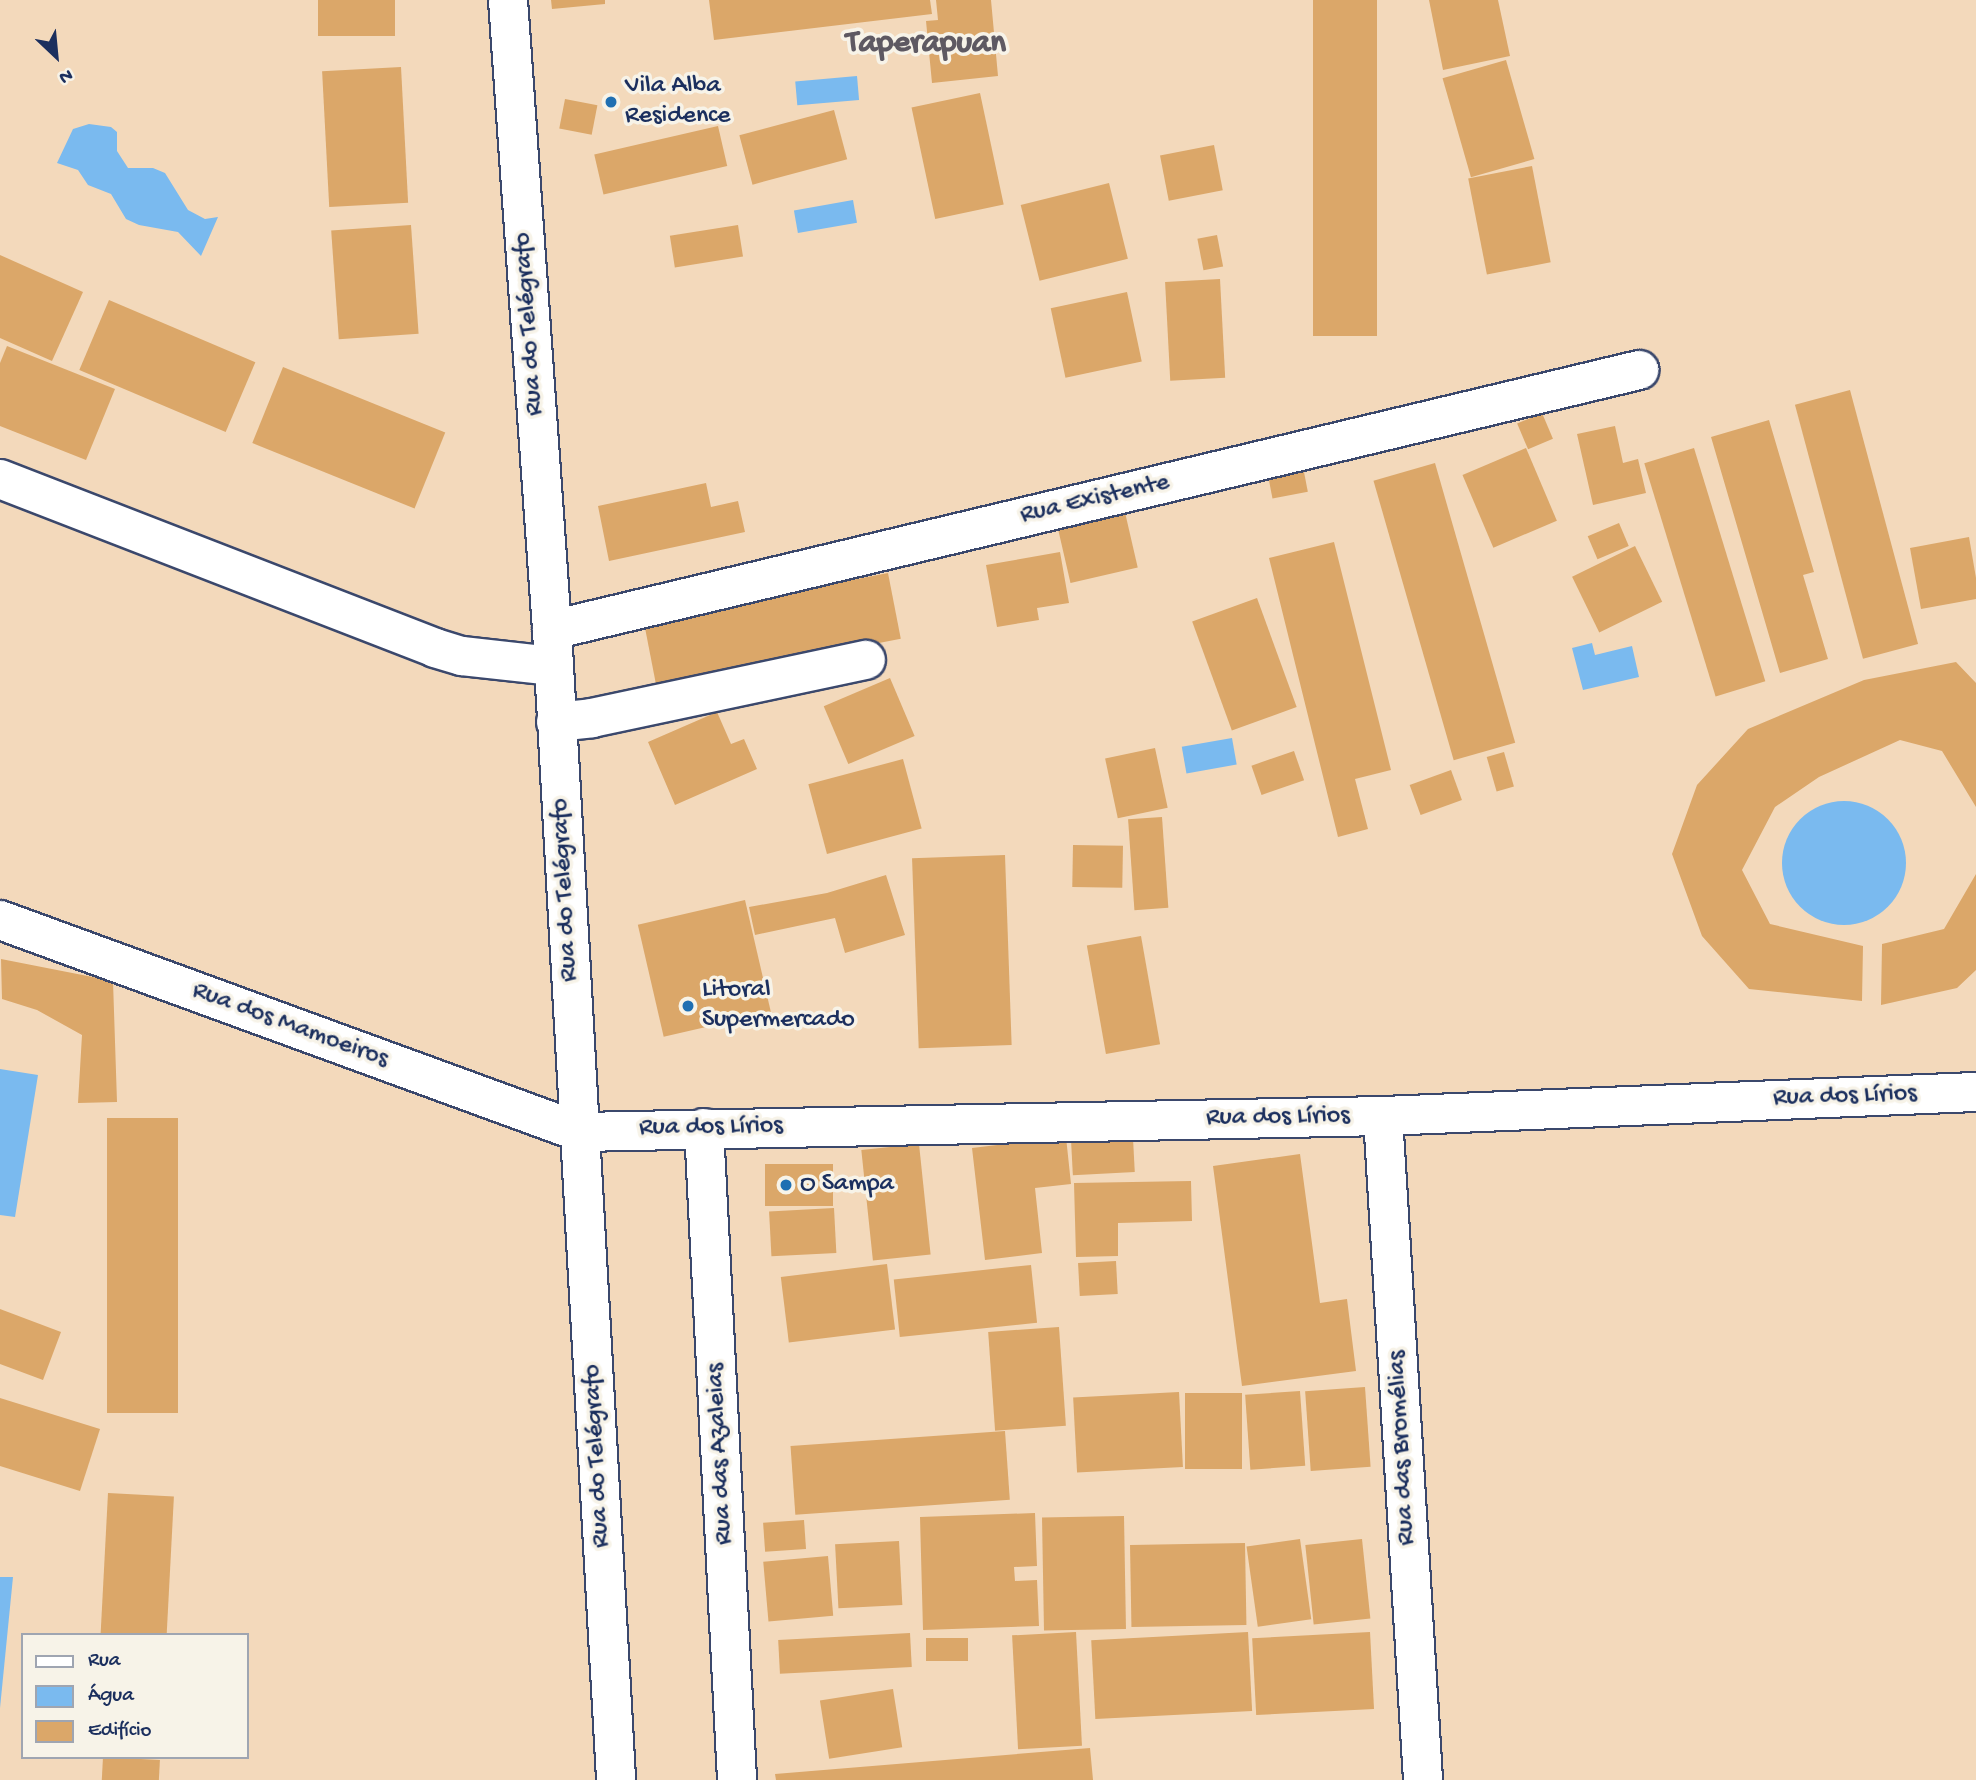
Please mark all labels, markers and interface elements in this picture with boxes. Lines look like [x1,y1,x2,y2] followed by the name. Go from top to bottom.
[21,21,91,91] north arrow
[846,25,1006,65] district label: Taperapuan
[55,62,76,88] text: N
[625,71,731,132] place label: Vila Alba Residence
[603,94,619,110] marker: Vila Alba Residence
[508,231,552,417] street label: Rua do Telégrafo
[1017,468,1173,532] street label: Rua Existente
[546,797,586,983] street label: Rua do Telégrafo
[702,975,855,1036] place label: Litoral Supermercado
[188,976,392,1076] street label: Rua dos Mamoeiros
[680,998,696,1014] marker: Litoral Supermercado
[1773,1079,1917,1115] street label: Rua dos Lírios
[1206,1101,1350,1135] street label: Rua dos Lírios
[639,1111,783,1145] street label: Rua dos Lírios
[800,1169,894,1201] place label: O Sampa
[778,1177,794,1193] marker: O Sampa
[1382,1350,1424,1546] street label: Rua das Bromélias
[701,1362,741,1546] street label: Rua das Azaleias
[578,1363,618,1549] street label: Rua do Telégrafo
[21,1633,248,1759] legend
[88,1649,121,1674] text: Rua
[88,1684,134,1709] text: Água
[88,1719,152,1744] text: Edifício

